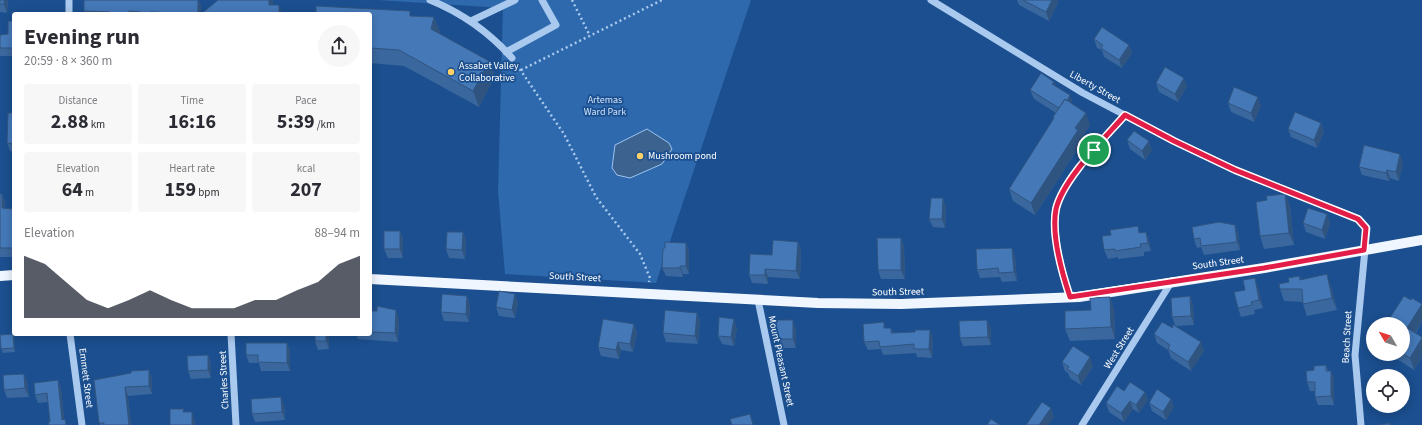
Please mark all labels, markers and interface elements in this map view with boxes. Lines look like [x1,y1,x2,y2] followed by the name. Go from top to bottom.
[24,21,140,53] text: Evening run
[318,25,360,67] button: share
[24,52,112,70] text: 20:59 · 8 × 360 m
[459,59,519,85] place label: Assabet Valley Collaborative
[446,67,456,77] marker: Assabet Valley Collaborative
[1067,67,1124,107] street label: Liberty Street
[58,93,98,108] text: Distance
[180,93,204,108] text: Time
[295,93,317,108] text: Pace
[584,93,626,119] park label: Artemas Ward Park
[51,108,88,136] text: 2.88
[168,108,216,136] text: 16:16
[277,108,315,136] text: 5:39
[88,117,105,132] text: km
[315,117,335,132] text: /km
[1077,133,1111,167] pin
[1083,139,1105,161] icon: arrive
[648,149,717,163] place label: Mushroom pond
[635,151,645,161] marker: Mushroom pond
[57,161,99,176] text: Elevation
[169,161,215,176] text: Heart rate
[297,161,315,176] text: kcal
[62,176,83,204] text: 64
[164,176,196,204] text: 159
[290,176,322,204] text: 207
[83,185,94,200] text: m
[196,185,220,200] text: bpm
[24,224,75,242] text: Elevation
[315,224,360,242] text: 88–94 m
[1191,252,1245,274] street label: South Street
[549,269,602,285] street label: South Street
[872,285,925,299] street label: South Street
[1339,310,1355,364] street label: Beach Street
[765,314,798,408] street label: Mount Pleasant Street
[1366,317,1410,361] north arrow
[1366,317,1410,413] map controls
[1101,324,1138,372] street label: West Street
[75,347,97,409] street label: Emmett Street
[215,350,233,410] street label: Charles Street
[1366,369,1410,413] button: locate

